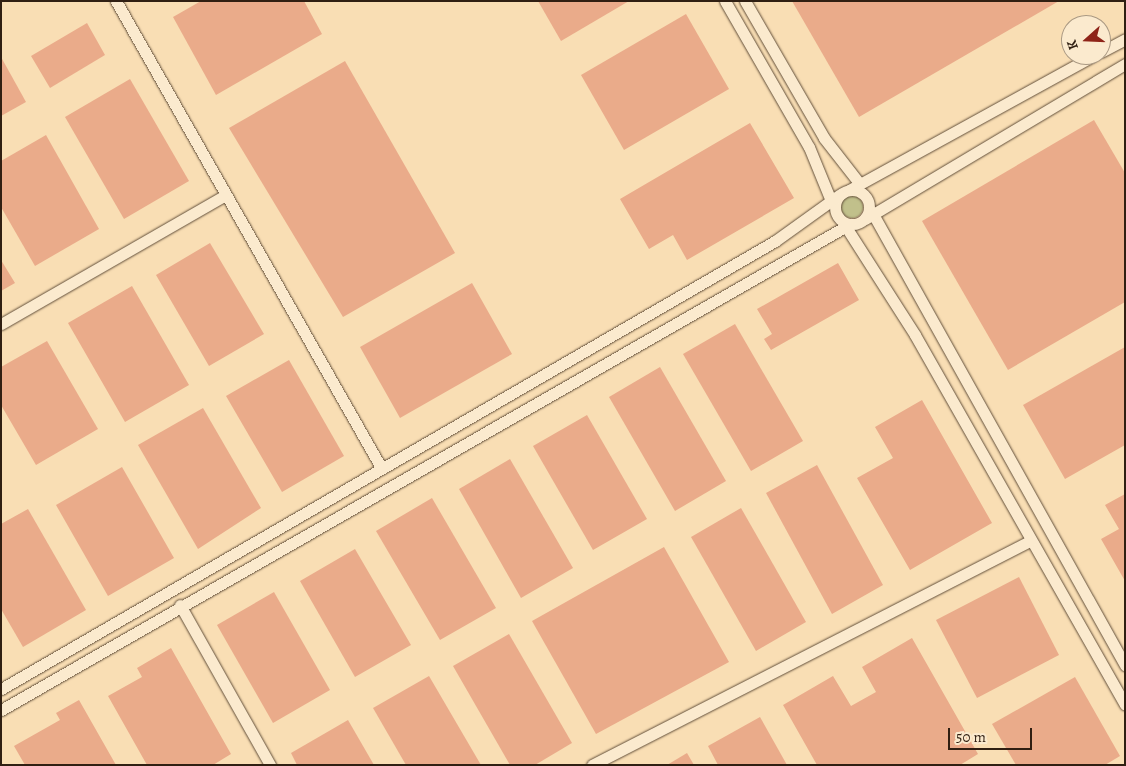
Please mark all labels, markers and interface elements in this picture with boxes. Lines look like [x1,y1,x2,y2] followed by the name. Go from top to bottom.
[1061,15,1111,65] north arrow
[1062,37,1083,53] text: K
[951,718,1035,750] scale bar
[956,727,986,747] text: 50 m

